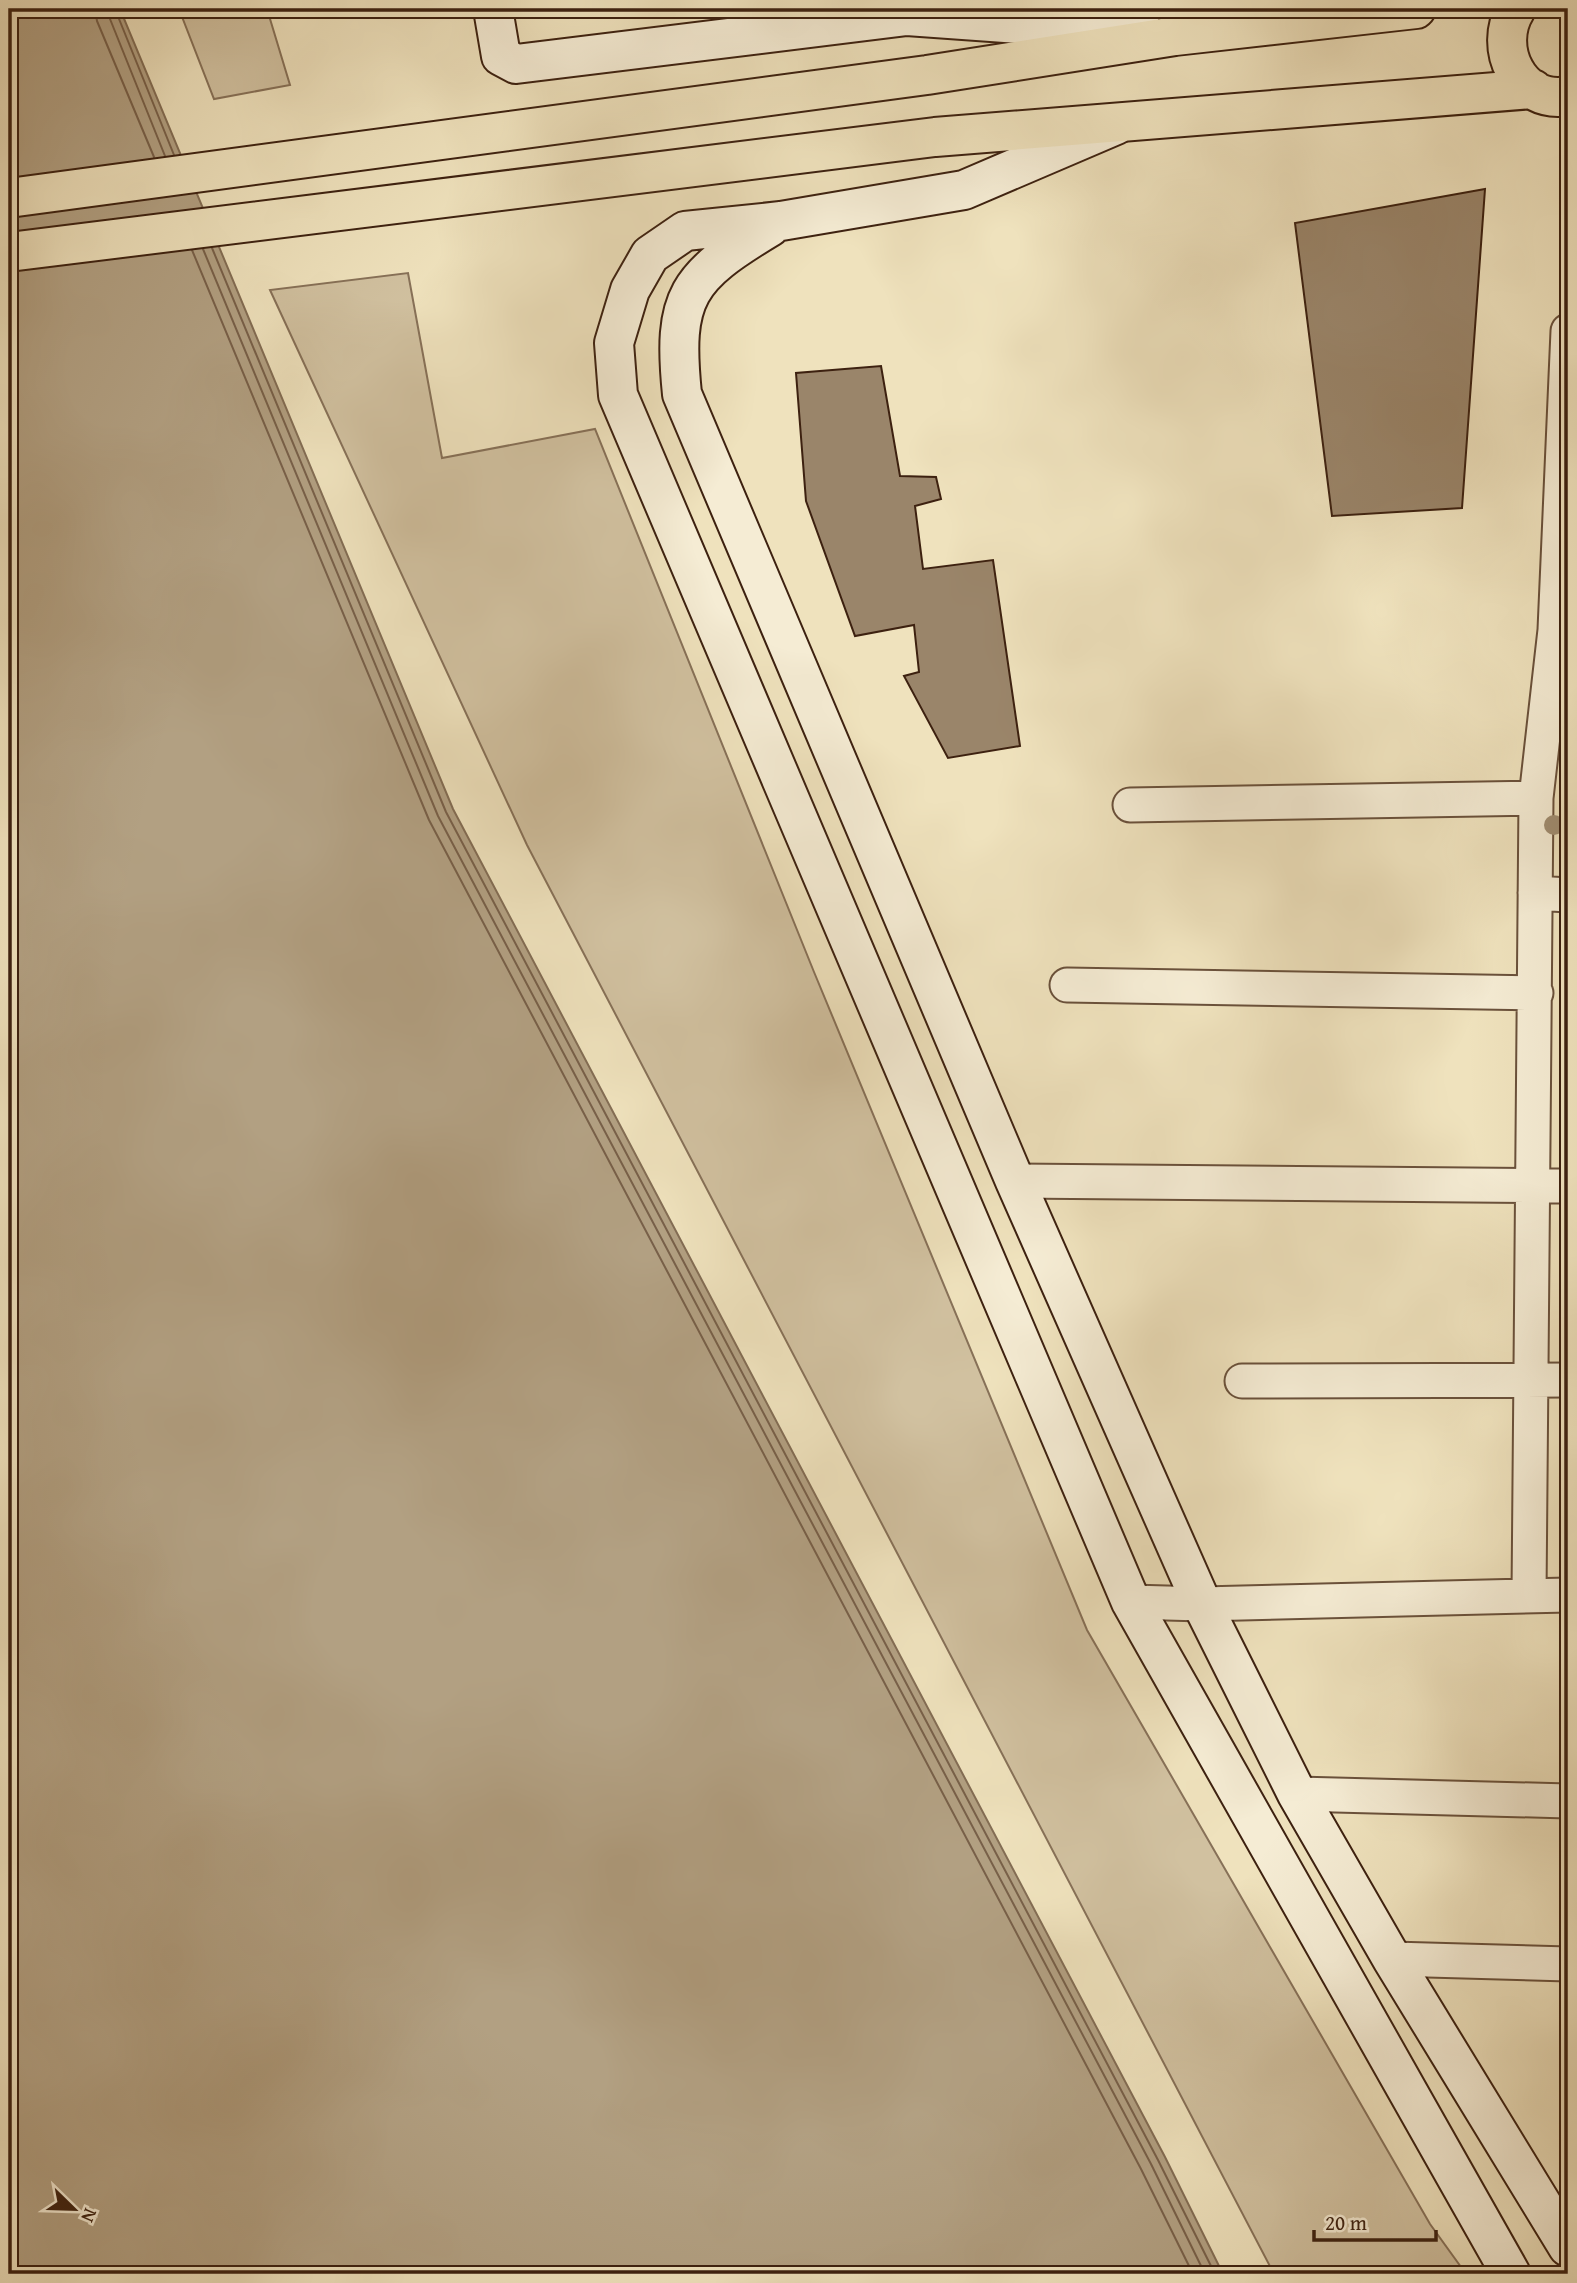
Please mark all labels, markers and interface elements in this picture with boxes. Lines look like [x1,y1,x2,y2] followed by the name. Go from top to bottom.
[38,2174,108,2244] north arrow
[1314,2199,1437,2243] scale bar
[74,2204,105,2227] text: N
[1325,2207,1367,2238] text: 20 m

